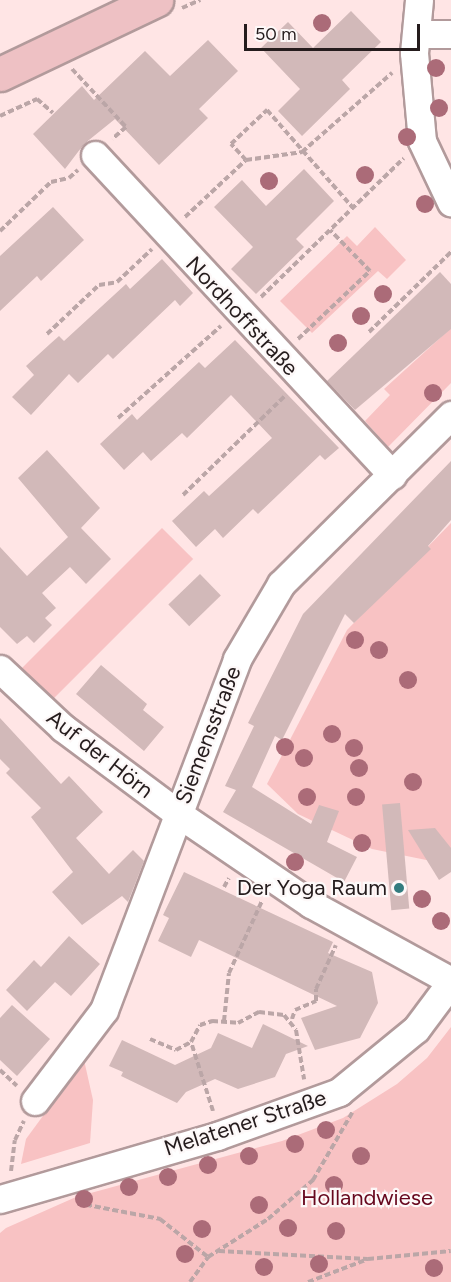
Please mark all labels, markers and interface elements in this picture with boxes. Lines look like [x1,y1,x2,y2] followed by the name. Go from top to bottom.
[247,12,422,50] scale bar
[255,23,297,45] text: 50 m
[180,251,304,381] street label: Nordhoffstraße
[170,662,246,808] street label: Siemensstraße
[42,704,158,804] street label: Auf der Hörn
[237,875,387,901] place label: Der Yoga Raum
[392,881,406,895] marker: Der Yoga Raum
[161,1084,329,1162] street label: Melatener Straße
[301,1185,433,1211] park label: Hollandwiese

